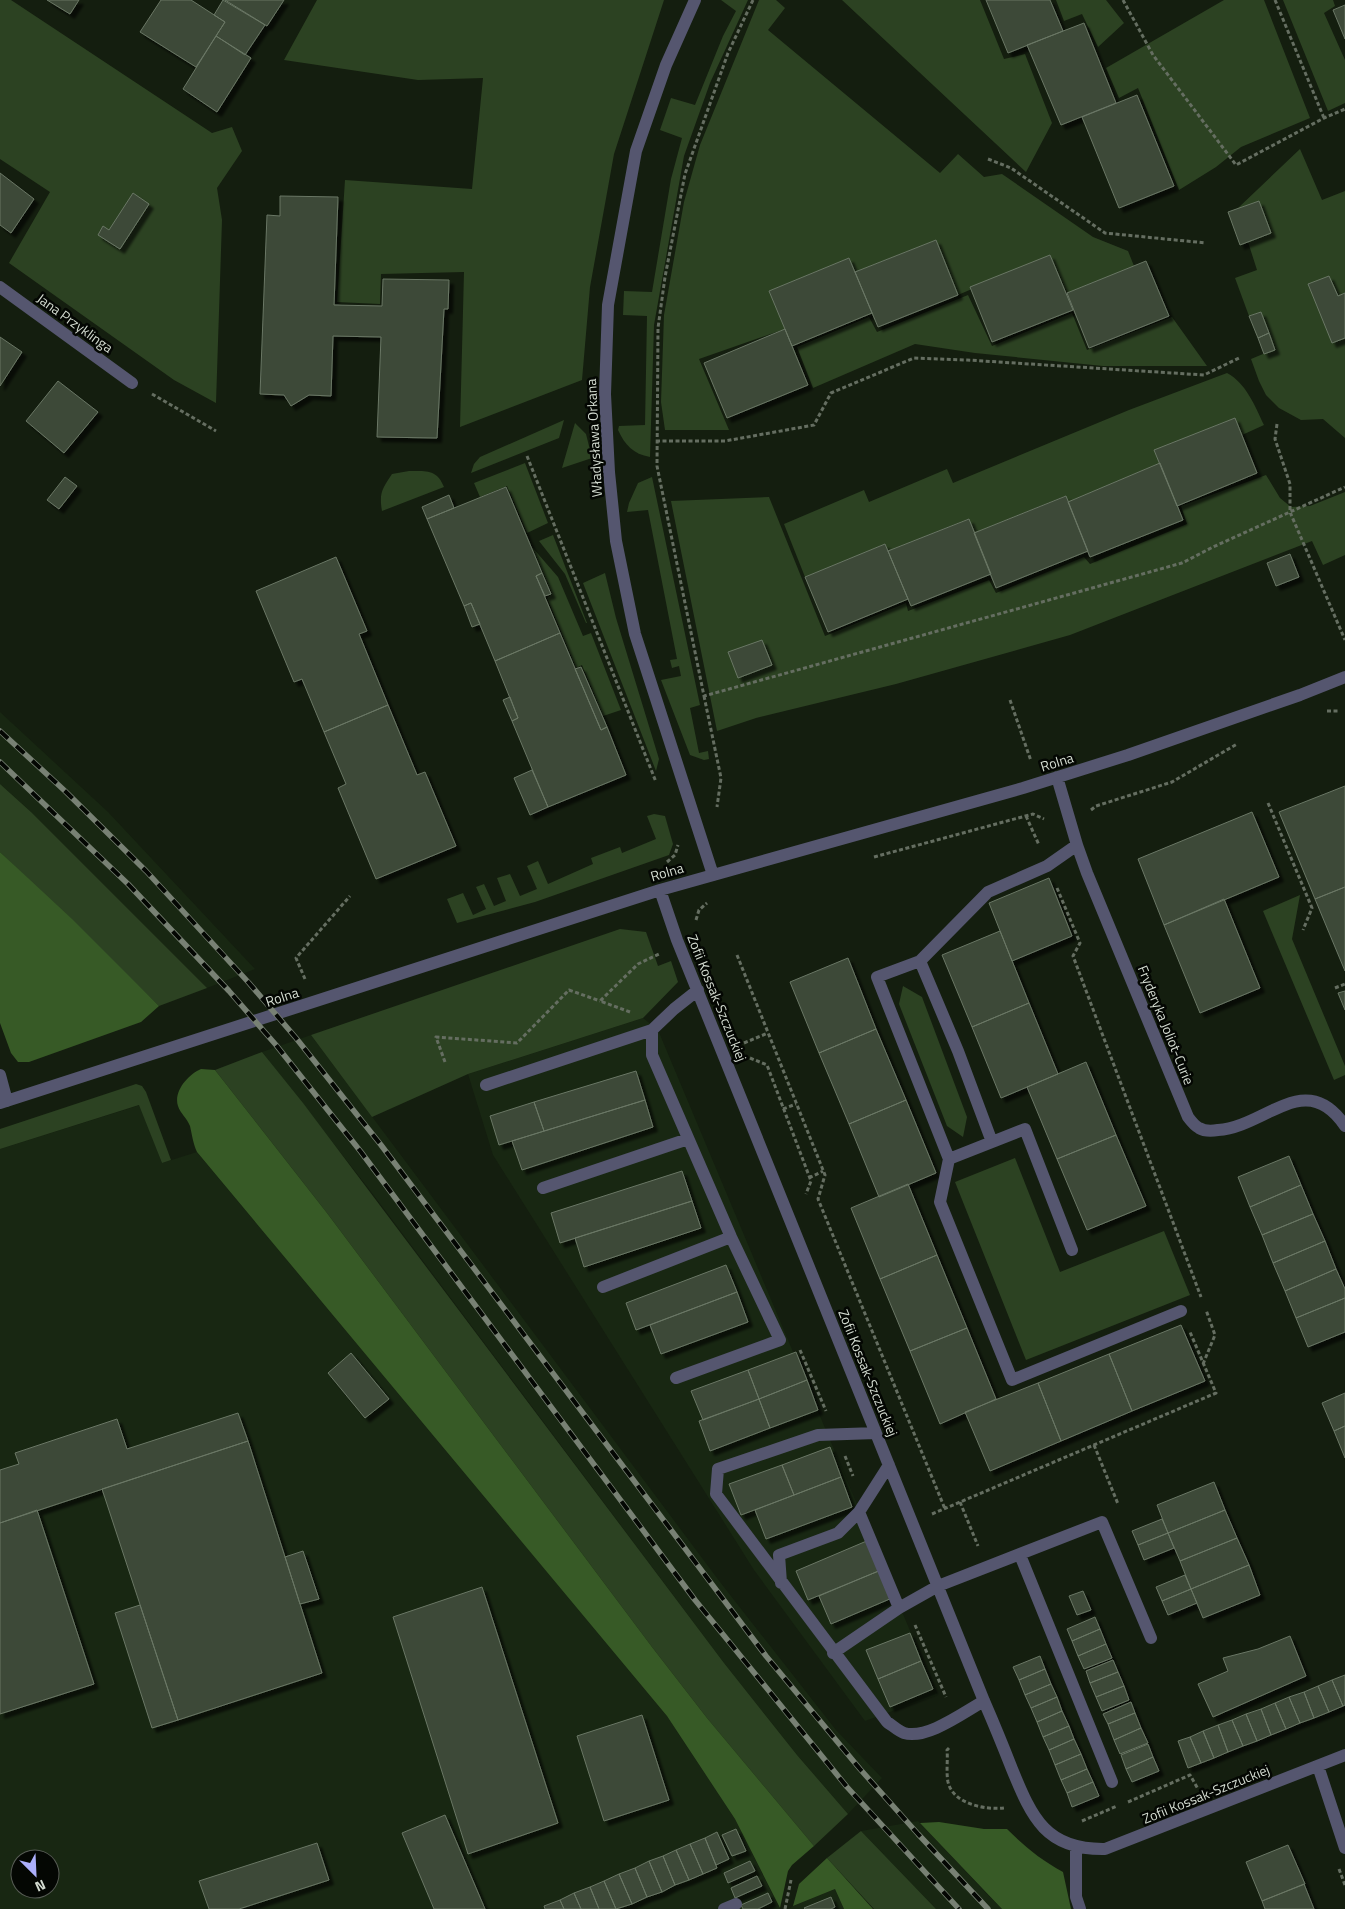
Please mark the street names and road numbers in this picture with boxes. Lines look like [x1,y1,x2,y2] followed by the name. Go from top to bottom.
[33,288,118,357] street label: Jana Przyklinga
[580,378,607,498] street label: Władysława Orkana
[1038,747,1076,776] street label: Rolna
[648,857,686,886] street label: Rolna
[682,931,753,1065] street label: Zofii Kossak-Szczuckiej
[1133,962,1200,1088] street label: Fryderyka Joliot-Curie
[263,981,301,1012] street label: Rolna
[833,1306,904,1440] street label: Zofii Kossak-Szczuckiej
[1139,1758,1273,1829] street label: Zofii Kossak-Szczuckiej

